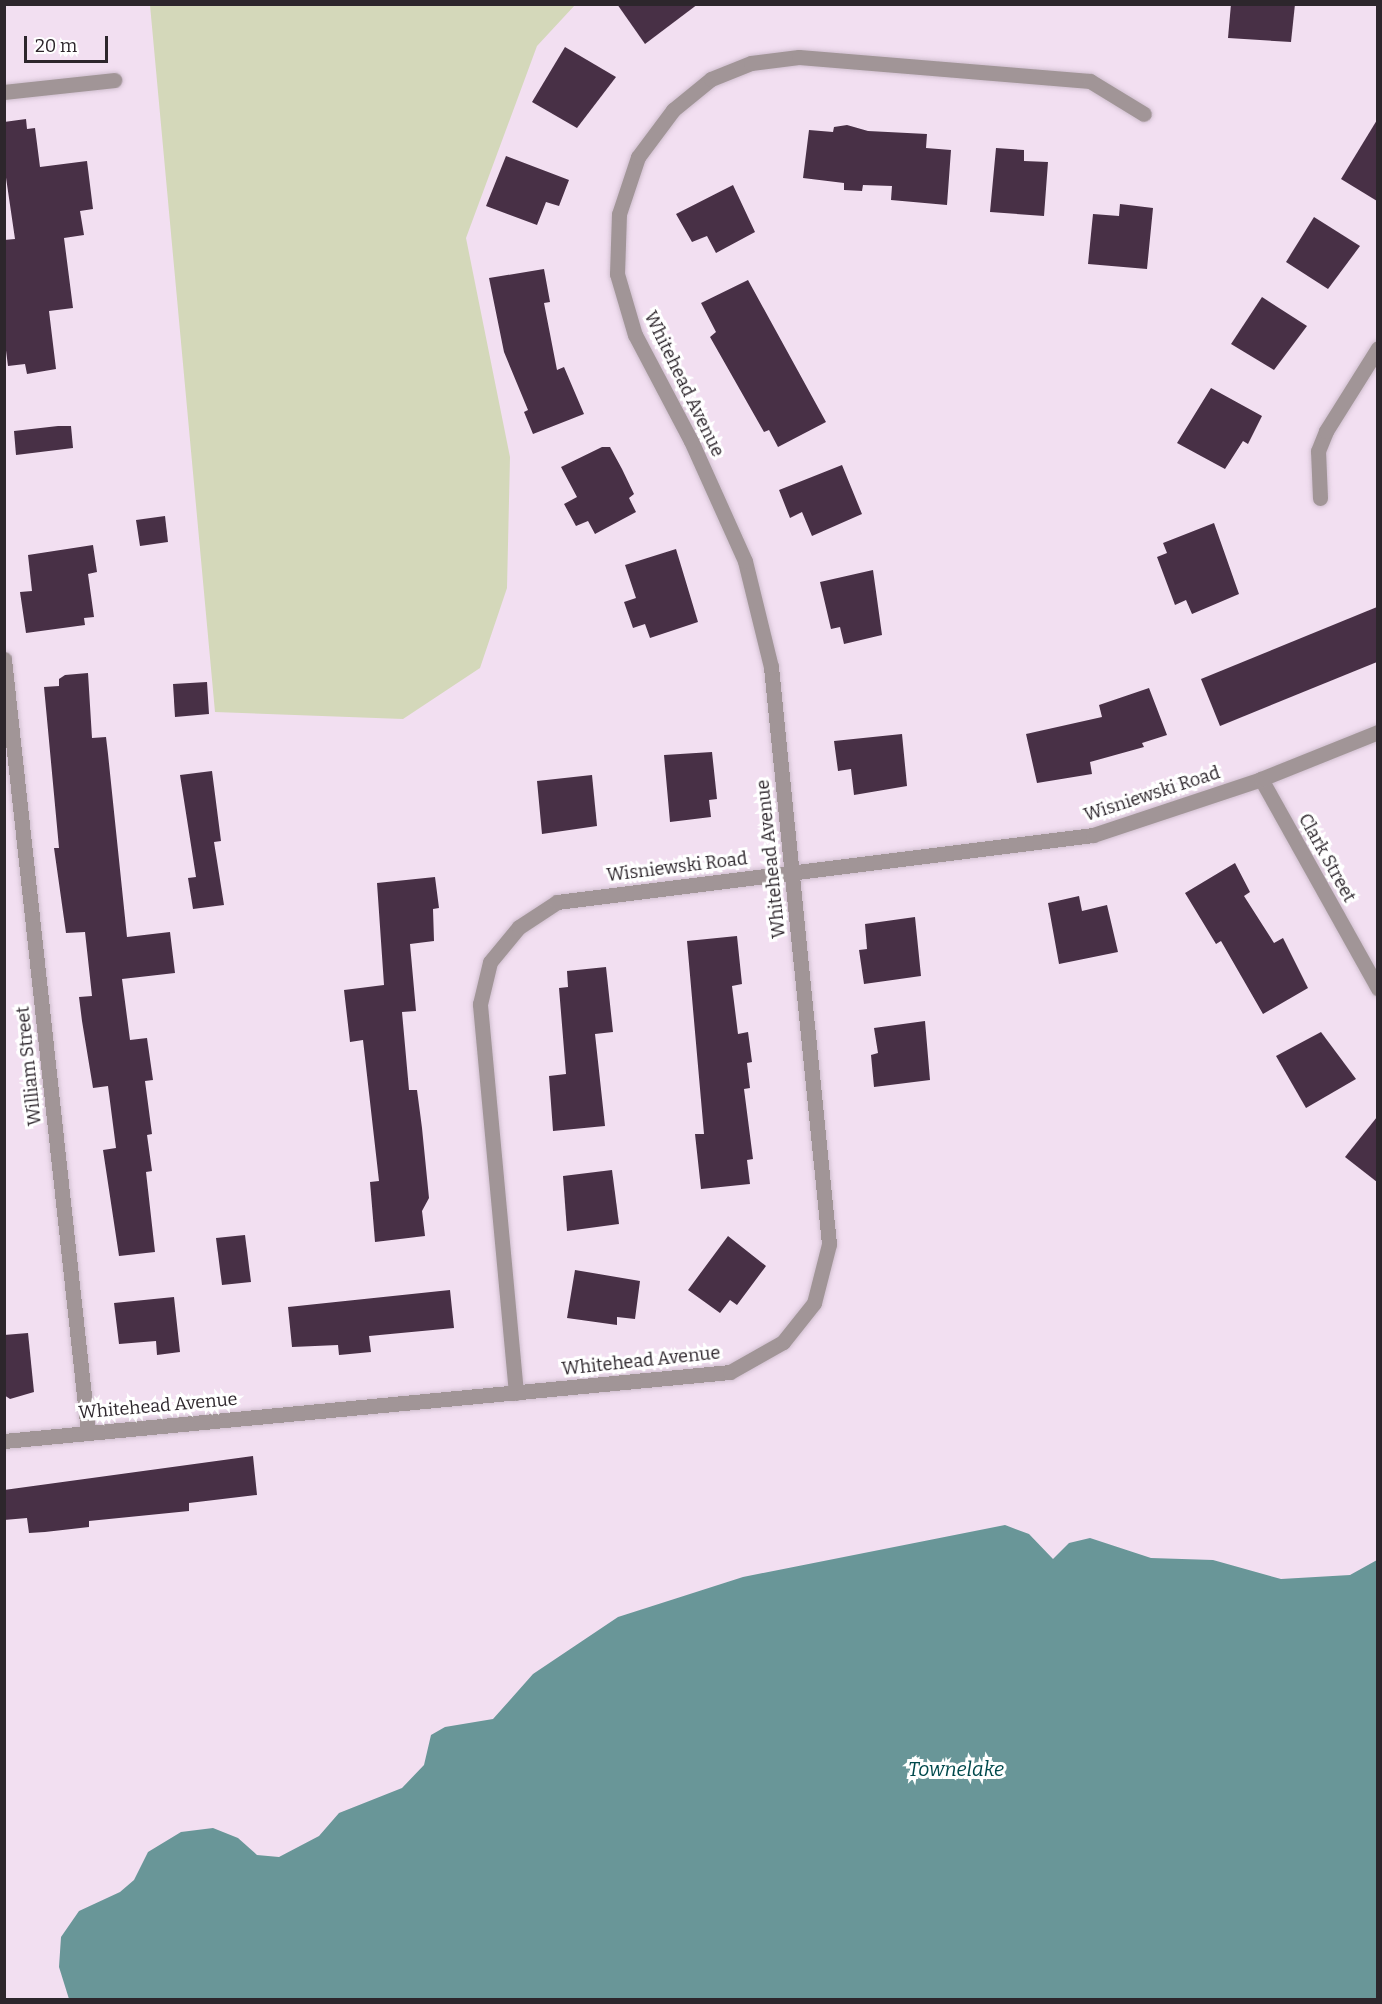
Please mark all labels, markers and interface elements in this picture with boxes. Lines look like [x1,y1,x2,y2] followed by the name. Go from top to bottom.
[27,24,111,62] scale bar
[35,35,77,57] text: 20 m
[639,308,729,460] street label: Whitehead Avenue
[1081,762,1223,826] street label: Wisniewski Road
[752,779,790,939] street label: Whitehead Avenue
[1294,810,1360,906] street label: Clark Street
[605,848,749,886] street label: Wisniewski Road
[12,1005,46,1127] street label: William Street
[561,1342,721,1380] street label: Whitehead Avenue
[78,1388,238,1424] street label: Whitehead Avenue
[908,1757,1004,1781] water label: Townelake

